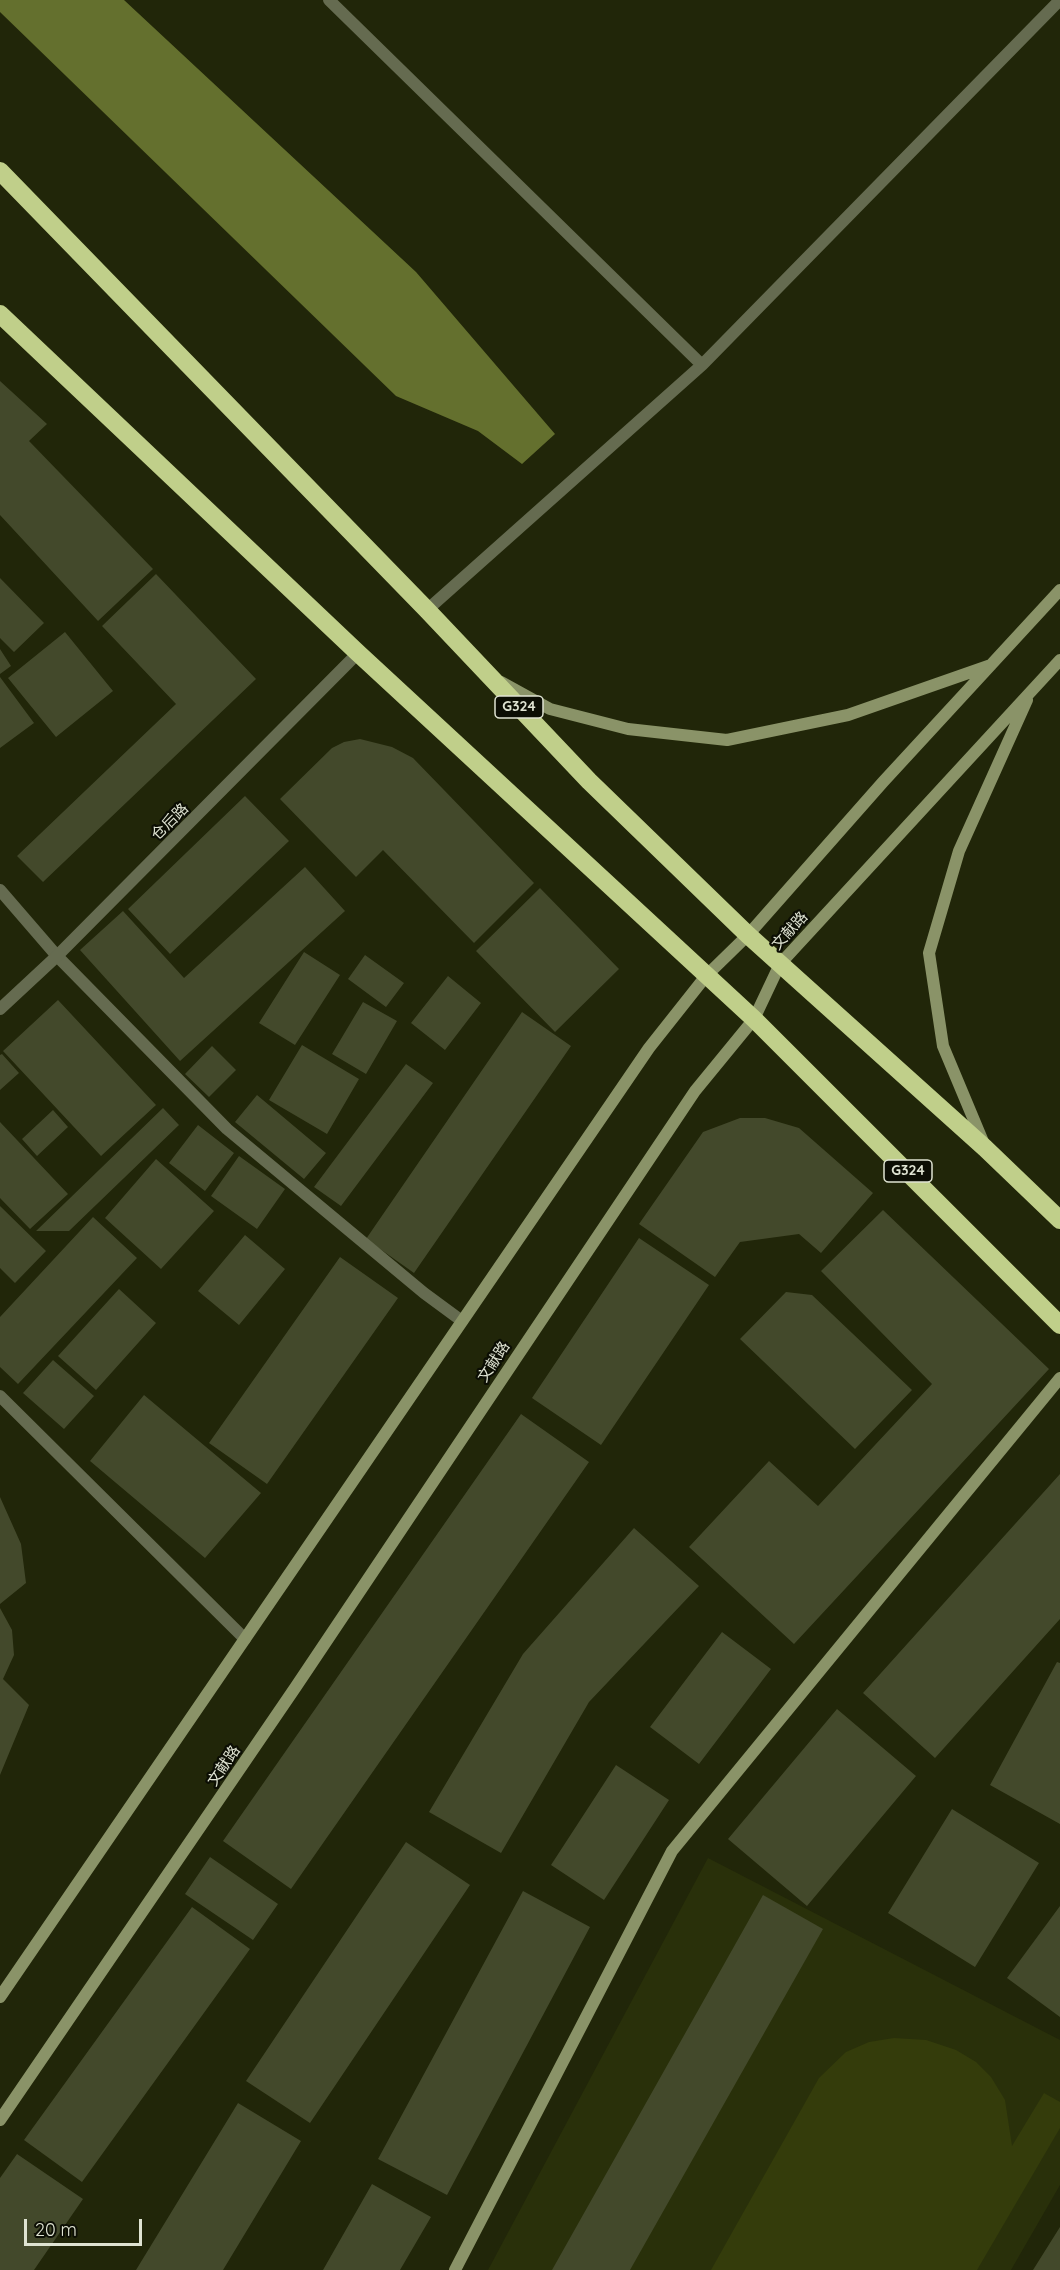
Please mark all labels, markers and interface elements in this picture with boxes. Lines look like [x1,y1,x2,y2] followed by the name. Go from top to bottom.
[495,696,543,718] road number: G324
[148,800,192,844] street label: 仓后路
[768,908,812,954] street label: 文献路
[884,1160,932,1182] road number: G324
[474,1338,514,1386] street label: 文献路
[204,1742,244,1790] street label: 文献路
[27,2207,146,2245] scale bar
[35,2218,77,2241] text: 20 m

